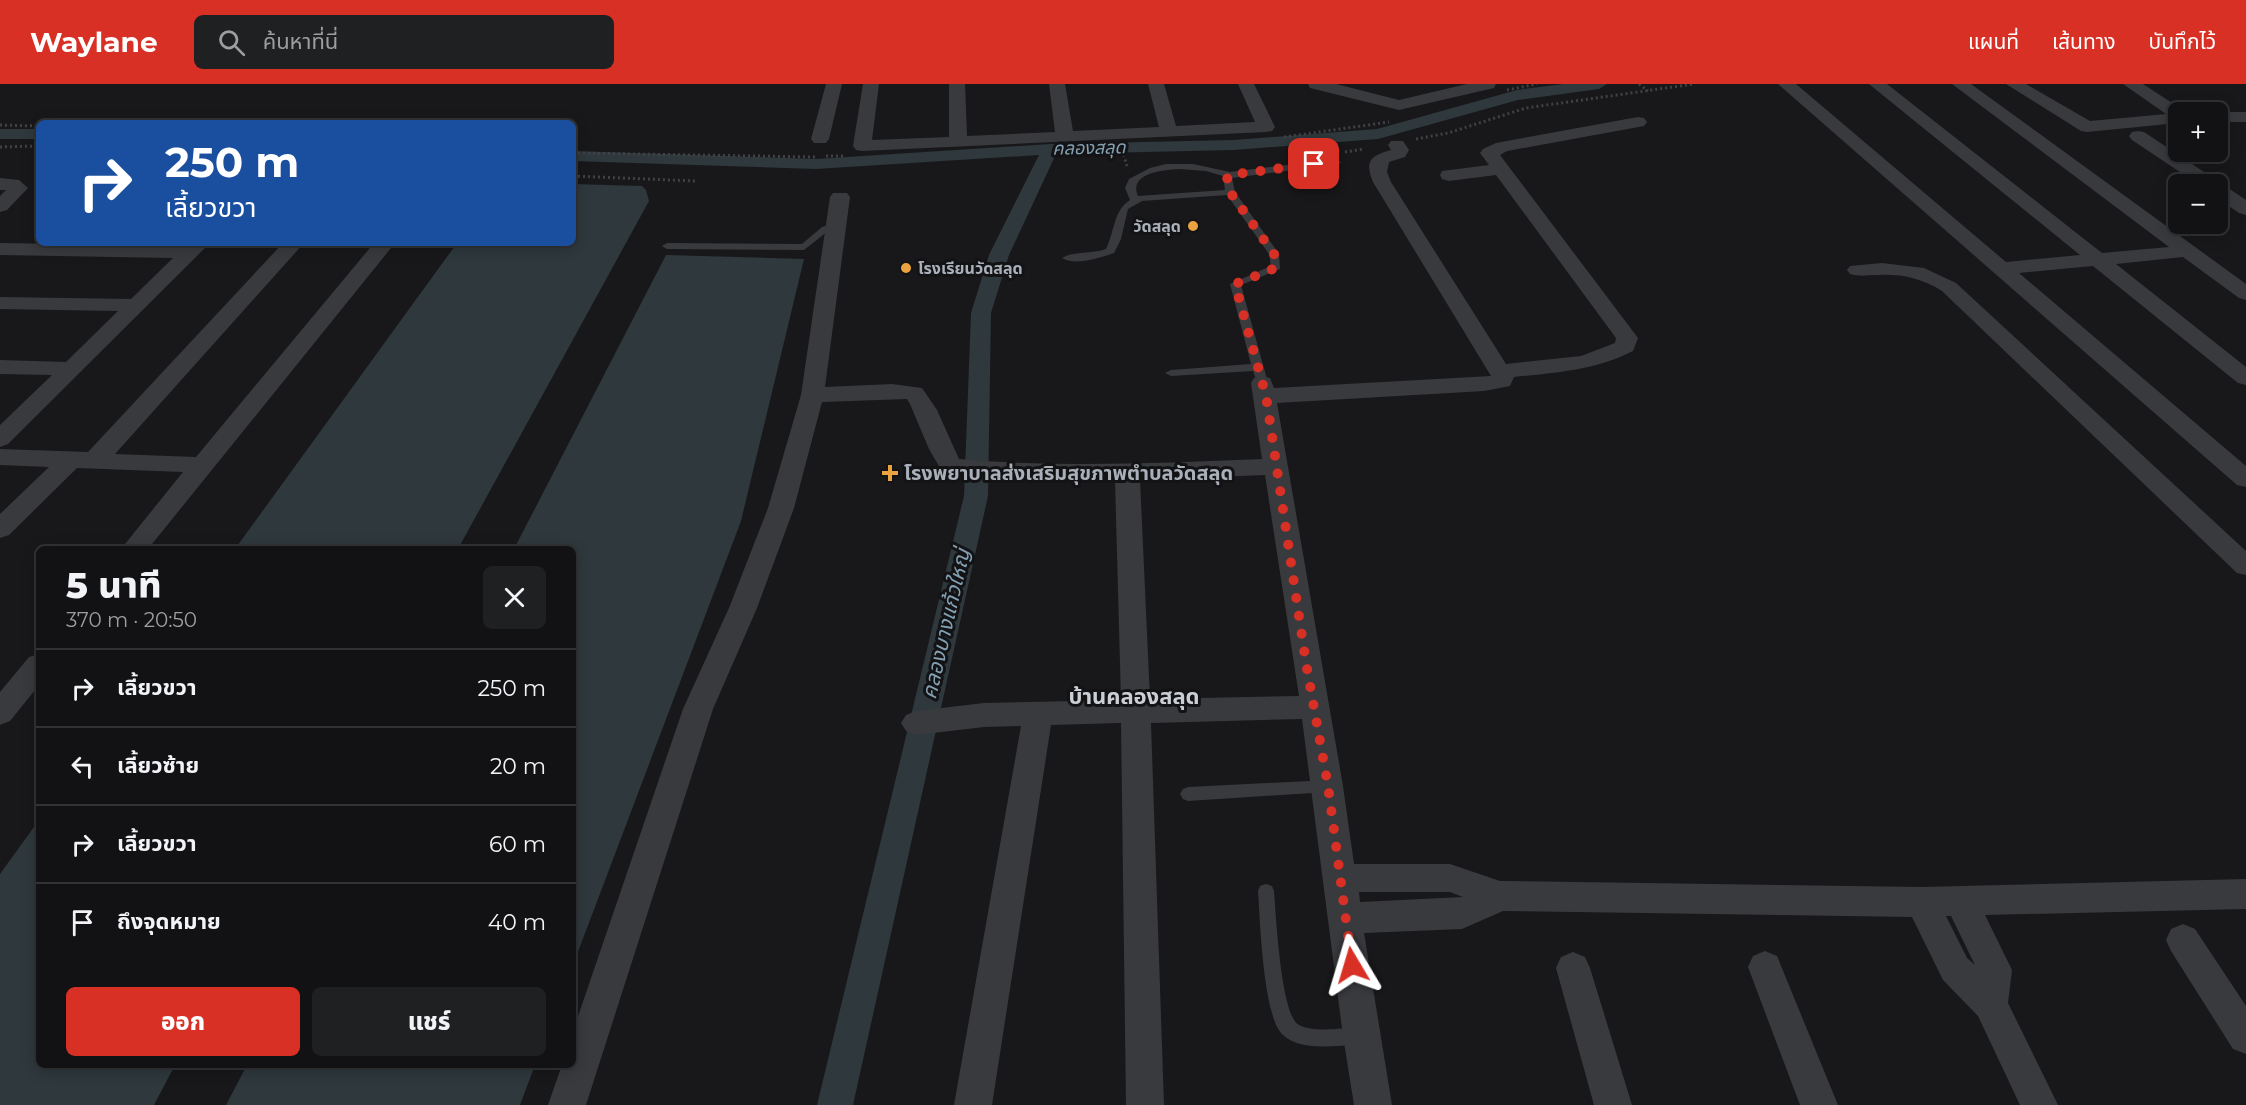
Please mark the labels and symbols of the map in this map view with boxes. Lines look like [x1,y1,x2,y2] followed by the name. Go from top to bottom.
[1052,136,1127,160] water label: คลองสลุด
[1288,138,1339,189] pin
[1133,217,1181,236] place label: วัดสลุด
[1186,219,1200,233] marker: วัดสลุด
[918,259,1023,278] place label: โรงเรียนวัดสลุด
[899,261,913,275] marker: โรงเรียนวัดสลุด
[904,461,1233,485] place label: โรงพยาบาลส่งเสริมสุขภาพตำบลวัดสลุด
[881,464,899,482] marker: โรงพยาบาลส่งเสริมสุขภาพตำบลวัดสลุด
[916,544,976,701] water label: คลองบางแก้วใหญ่
[1068,683,1200,710] district label: บ้านคลองสลุด
[1320,933,1384,997] position arrow

